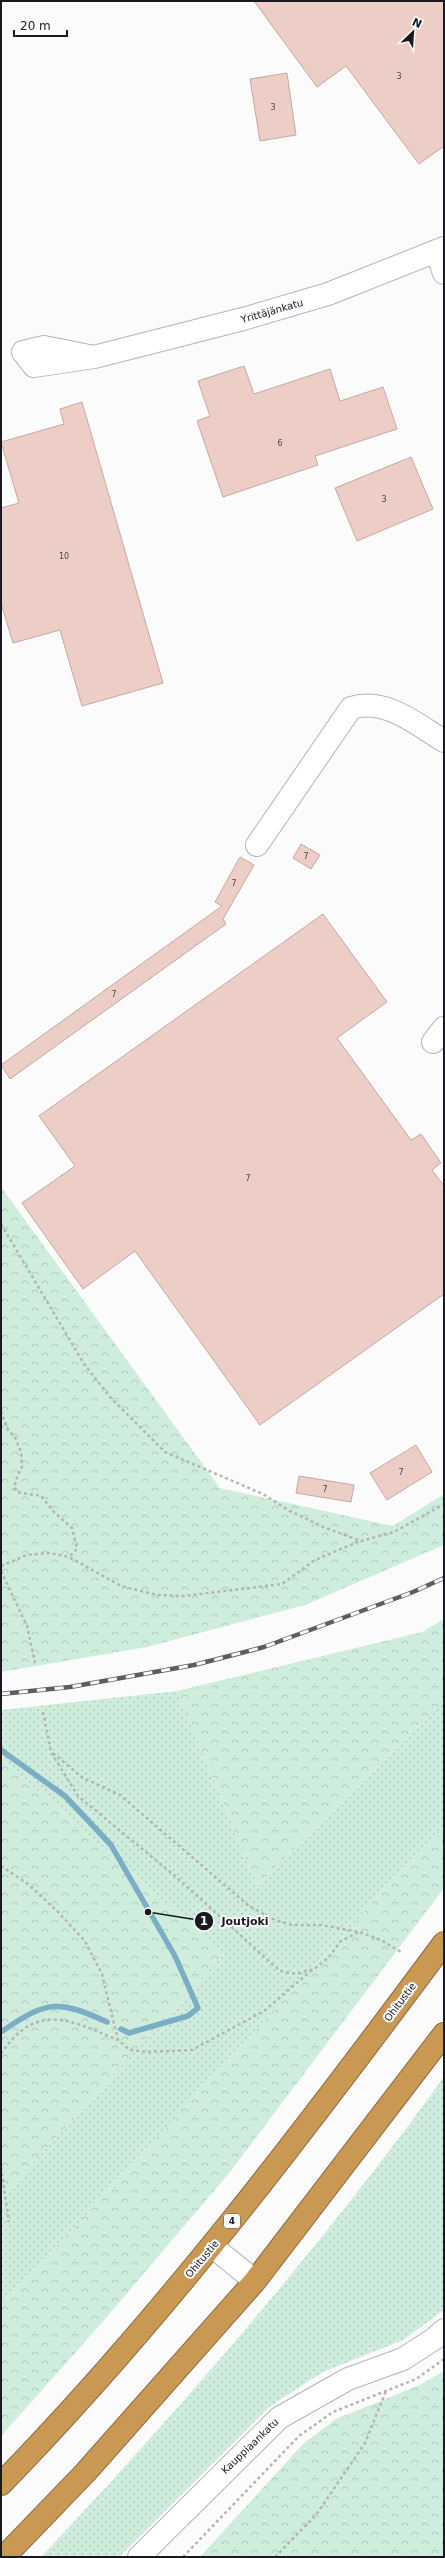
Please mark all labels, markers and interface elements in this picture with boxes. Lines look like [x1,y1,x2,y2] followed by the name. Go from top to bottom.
[14,12,67,38] scale bar
[393,12,433,52] north arrow
[410,16,424,31] text: N
[20,19,51,33] text: 20 m
[396,72,402,81] house number: 3
[270,103,276,112] house number: 3
[239,297,304,325] street label: Yrittäjänkatu
[277,439,283,448] house number: 6
[381,495,387,504] house number: 3
[59,552,69,561] house number: 10
[303,852,309,861] house number: 7
[231,879,237,888] house number: 7
[111,990,117,999] house number: 7
[245,1174,251,1183] house number: 7
[398,1468,404,1477] house number: 7
[322,1485,328,1494] house number: 7
[194,1909,277,1932] callout: Joutjoki
[200,1914,208,1928] text: 1
[220,1915,269,1928] text: Joutjoki
[382,1981,418,2023] street label: Ohitustie
[224,2214,240,2228] road number: 4
[183,2238,221,2280] street label: Ohitustie
[219,2416,281,2476] street label: Kauppiaankatu

